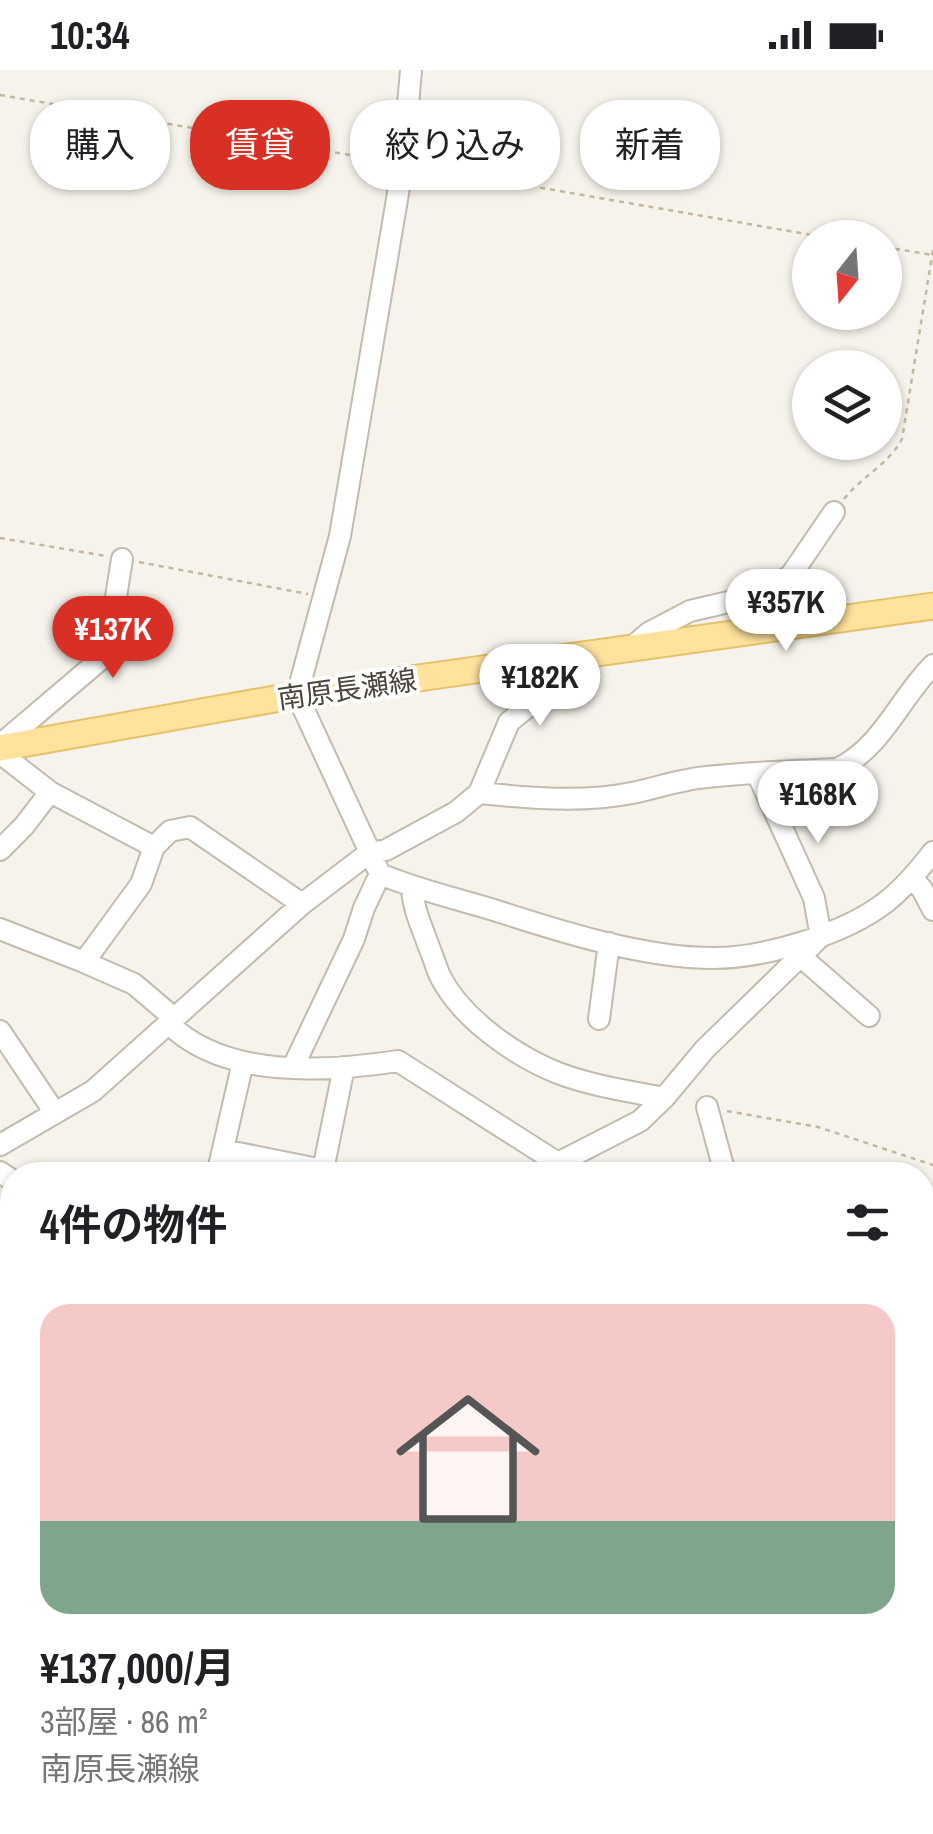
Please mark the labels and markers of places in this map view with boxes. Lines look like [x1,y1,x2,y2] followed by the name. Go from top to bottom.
[716,569,856,654] pin: ¥357K
[43,596,183,681] pin: ¥137K
[470,644,610,729] pin: ¥182K
[748,761,888,846] pin: ¥168K

